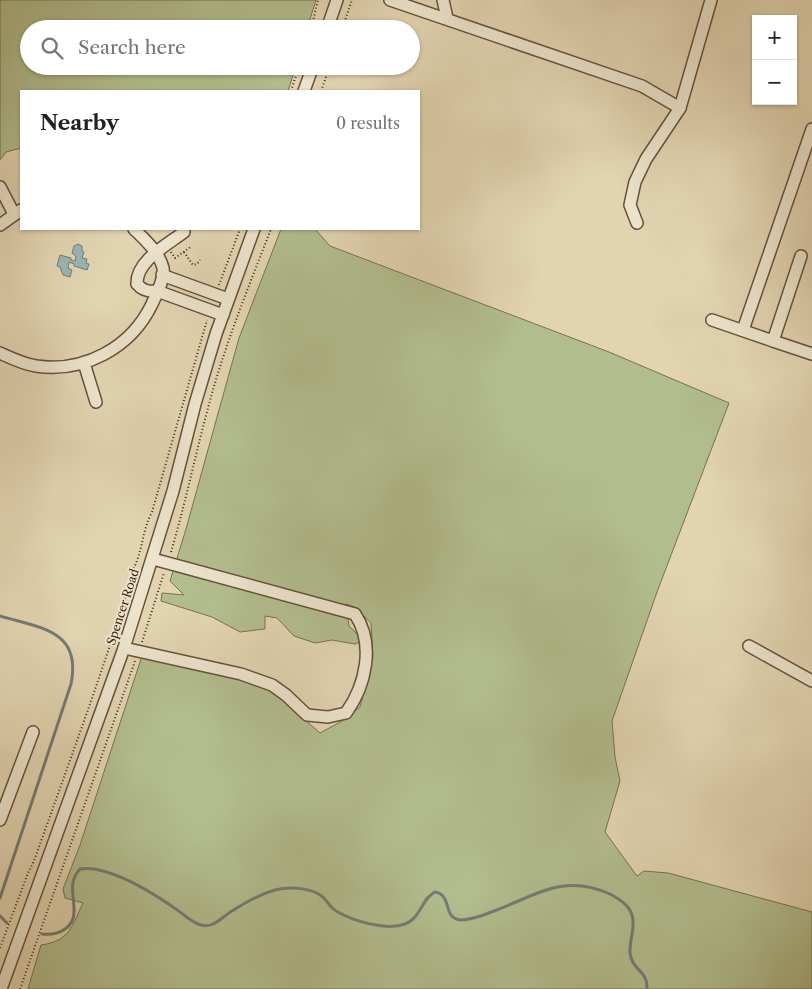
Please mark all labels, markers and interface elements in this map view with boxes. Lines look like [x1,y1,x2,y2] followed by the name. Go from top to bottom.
[752,15,797,105] map controls
[752,15,797,60] button: +
[20,20,420,75] search box
[38,34,66,62] icon: search
[78,36,186,59] text: Search here
[752,60,797,105] button: −
[40,110,119,135] text: Nearby
[336,113,400,133] text: 0 results
[103,566,142,647] street label: Spencer Road

